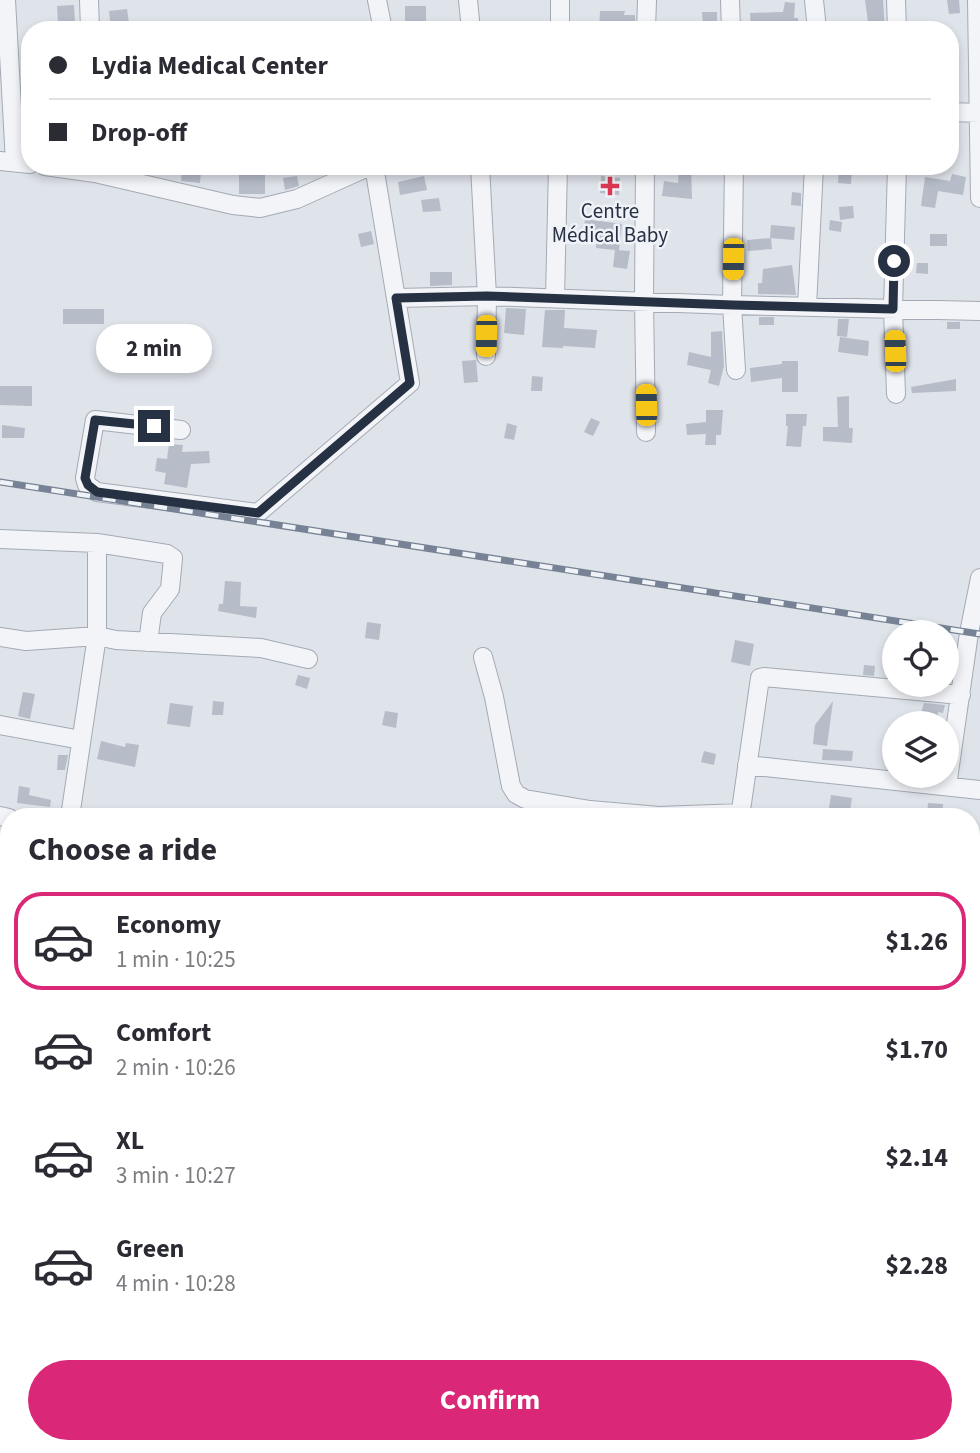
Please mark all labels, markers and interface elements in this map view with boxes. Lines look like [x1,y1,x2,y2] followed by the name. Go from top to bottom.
[91,47,328,84] text: Lydia Medical Center
[91,114,187,151] text: Drop-off
[600,176,620,196] marker: Centre Médical Baby
[552,196,668,250] place label: Centre Médical Baby
[723,238,744,280] car
[878,245,910,277] route start
[476,315,497,357] car
[96,324,212,374] callout: 2 min
[884,330,907,372] car
[126,332,182,365] text: 2 min
[636,384,657,426] car
[138,410,170,442] route end
[882,620,959,788] map controls
[882,620,959,697] button: locate
[882,711,959,788] button: layers
[28,827,217,873] text: Choose a ride
[116,906,221,943] text: Economy
[32,910,95,973] icon: car
[885,923,948,960] text: $1.26
[116,943,236,976] text: 1 min · 10:25
[116,1014,211,1051] text: Comfort
[32,1018,95,1081] icon: car
[885,1031,948,1068] text: $1.70
[116,1051,236,1084] text: 2 min · 10:26
[116,1122,144,1159] text: XL
[32,1126,95,1189] icon: car
[885,1139,948,1176] text: $2.14
[116,1159,236,1192] text: 3 min · 10:27
[116,1230,184,1267] text: Green
[32,1234,95,1297] icon: car
[885,1247,948,1284] text: $2.28
[116,1267,236,1300] text: 4 min · 10:28
[28,1360,952,1440] button: Confirm

